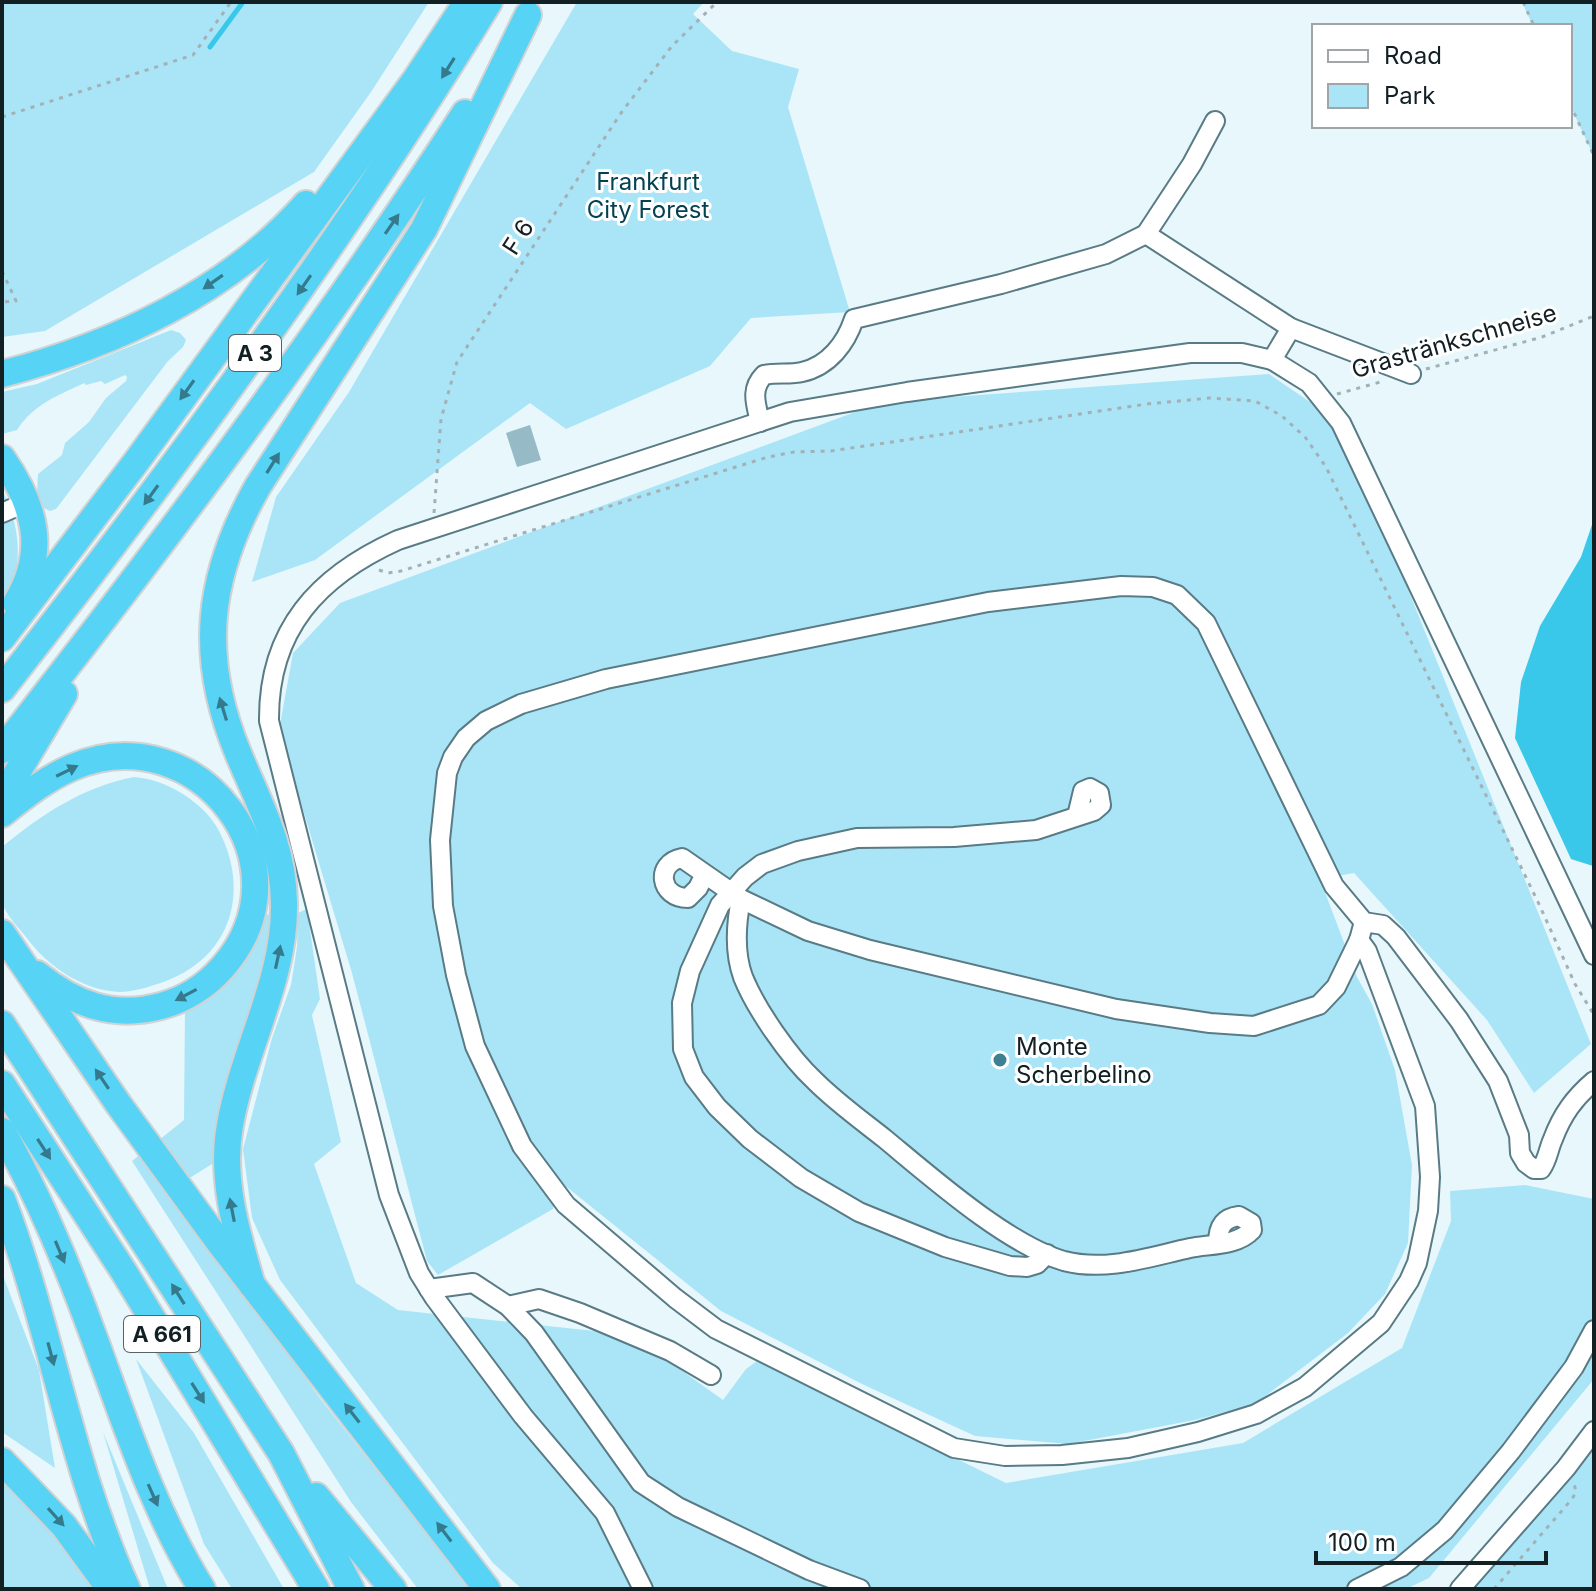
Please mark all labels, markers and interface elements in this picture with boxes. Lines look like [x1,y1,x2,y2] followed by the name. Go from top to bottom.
[1312,24,1572,128] legend
[1384,41,1442,70] text: Road
[441,58,456,79] one-way arrow
[1384,81,1435,110] text: Park
[587,167,709,224] park label: Frankfurt City Forest
[384,213,399,234] one-way arrow
[496,214,540,260] street label: F 6
[202,274,223,289] one-way arrow
[297,274,312,295] one-way arrow
[1348,298,1560,384] street label: Grastränkschneise
[229,335,281,371] road number: A 3
[180,380,195,401] one-way arrow
[265,452,279,474] one-way arrow
[144,485,160,506] one-way arrow
[216,697,229,721] one-way arrow
[55,764,78,777] one-way arrow
[272,945,284,970] one-way arrow
[175,988,198,1001] one-way arrow
[1016,1032,1152,1089] place label: Monte Scherbelino
[991,1051,1009,1069] marker: Monte Scherbelino
[95,1069,110,1090] one-way arrow
[37,1139,52,1160] one-way arrow
[225,1197,238,1222] one-way arrow
[54,1240,67,1264] one-way arrow
[172,1283,186,1305] one-way arrow
[124,1316,200,1352] road number: A 661
[45,1341,57,1366] one-way arrow
[191,1382,205,1404] one-way arrow
[344,1403,360,1423] one-way arrow
[146,1483,159,1507] one-way arrow
[47,1507,65,1526] one-way arrow
[1316,1515,1546,1565] scale bar
[436,1521,452,1542] one-way arrow
[1328,1528,1396,1557] text: 100 m

